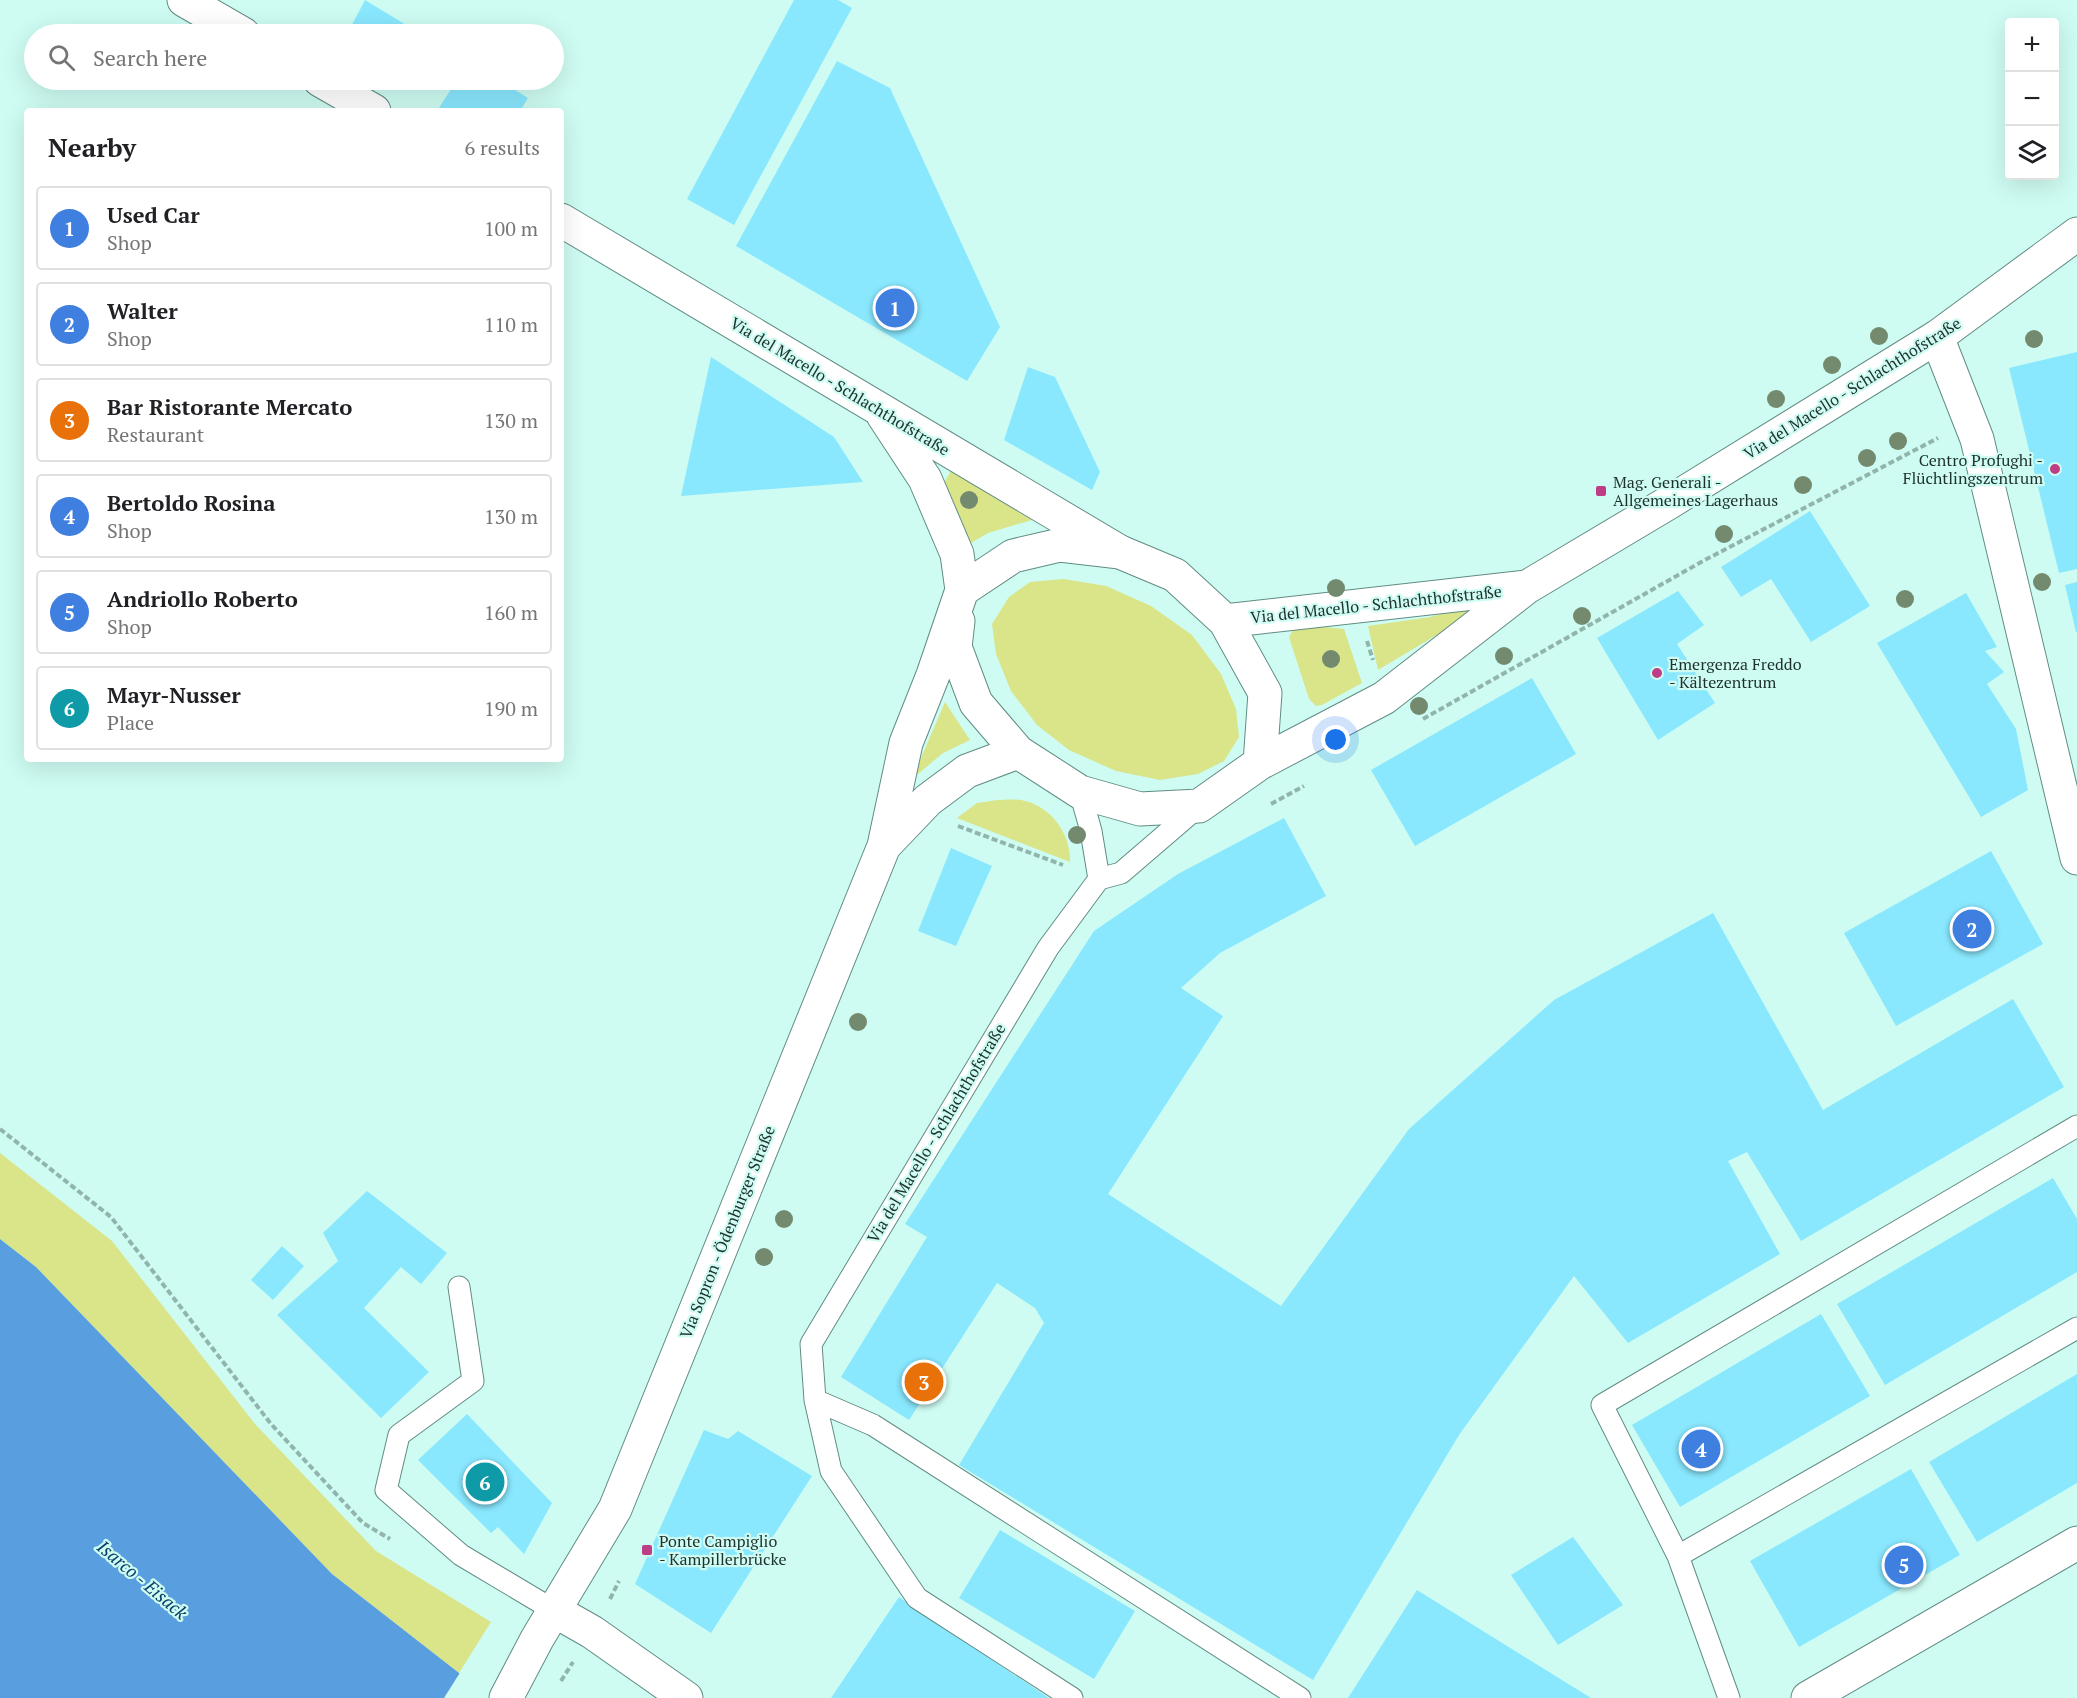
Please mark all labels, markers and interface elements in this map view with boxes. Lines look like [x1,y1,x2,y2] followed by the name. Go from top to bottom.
[2005,18,2059,180] map controls
[2005,18,2059,72] button: +
[24,24,564,90] search box
[45,41,78,74] icon: search
[93,43,207,72] text: Search here
[2005,72,2059,126] button: −
[2005,126,2059,180] button: layers
[48,130,136,164] text: Nearby
[465,134,540,161] text: 6 results
[107,200,200,229] text: Used Car
[64,215,75,242] text: 1
[484,215,538,242] text: 100 m
[107,229,152,256] text: Shop
[876,286,914,330] pin: 1
[107,296,178,325] text: Walter
[64,311,75,338] text: 2
[484,311,538,338] text: 110 m
[726,312,954,460] street label: Via del Macello - Schlachthofstraße
[1739,312,1965,464] street label: Via del Macello - Schlachthofstraße
[107,325,152,352] text: Shop
[107,392,352,421] text: Bar Ristorante Mercato
[64,407,75,434] text: 3
[484,407,538,434] text: 130 m
[107,421,204,448] text: Restaurant
[1903,449,2043,489] place label: Centro Profughi - Flüchtlingszentrum
[2048,462,2062,476] marker: Centro Profughi - Flüchtlingszentrum
[1613,471,1778,511] place label: Mag. Generali - Allgemeines Lagerhaus
[1594,484,1608,498] marker: Mag. Generali - Allgemeines Lagerhaus
[107,488,275,517] text: Bertoldo Rosina
[64,503,75,530] text: 4
[484,503,538,530] text: 130 m
[107,517,152,544] text: Shop
[1249,580,1503,628] street label: Via del Macello - Schlachthofstraße
[107,584,298,613] text: Andriollo Roberto
[64,599,75,626] text: 5
[484,599,538,626] text: 160 m
[107,613,152,640] text: Shop
[1669,653,1802,693] place label: Emergenza Freddo - Kältezentrum
[1650,666,1664,680] marker: Emergenza Freddo - Kältezentrum
[107,680,241,709] text: Mayr-Nusser
[64,695,75,722] text: 6
[484,695,538,722] text: 190 m
[107,709,154,736] text: Place
[1321,725,1350,754] your location
[1952,906,1992,952] pin: 2
[862,1019,1010,1247] street label: Via del Macello - Schlachthofstraße
[674,1122,780,1342] street label: Via Sopron - Ödenburger Straße
[904,1360,944,1404] pin: 3
[1682,1426,1720,1472] pin: 4
[466,1460,504,1504] pin: 6
[659,1530,787,1570] place label: Ponte Campiglio - Kampillerbrücke
[92,1534,193,1624] water label: Isarco - Eisack
[1884,1542,1924,1588] pin: 5
[640,1543,654,1557] marker: Ponte Campiglio - Kampillerbrücke

